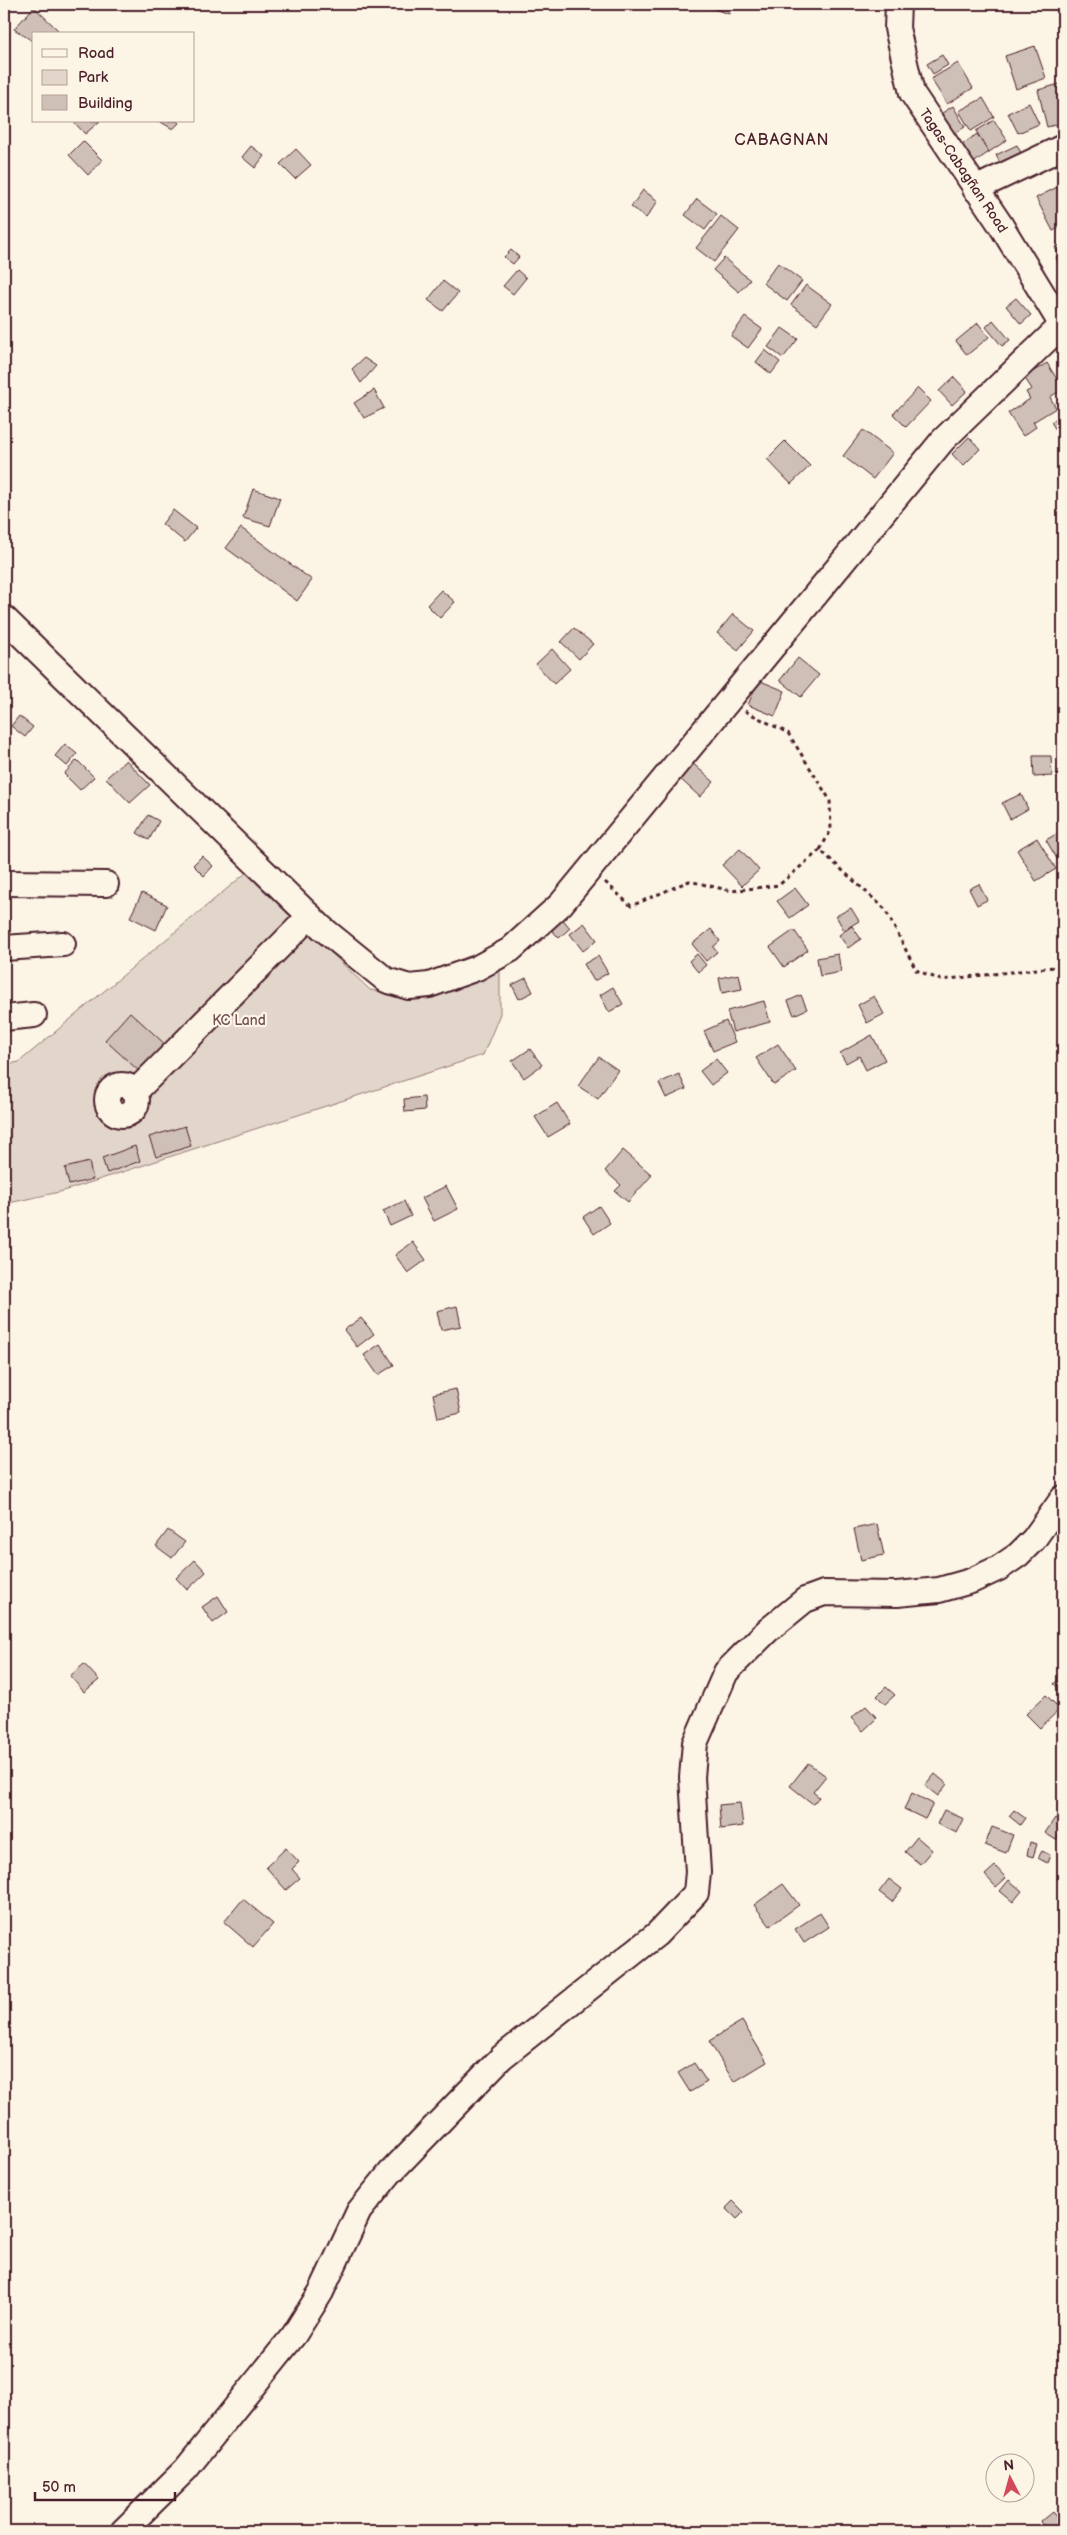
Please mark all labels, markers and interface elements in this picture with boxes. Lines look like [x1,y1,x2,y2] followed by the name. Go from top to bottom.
[32,32,195,122] legend
[78,44,114,63] text: Road
[78,68,109,87] text: Park
[78,94,133,113] text: Building
[916,105,1011,236] street label: Tagas-Cabagñan Road
[734,131,830,150] district label: CABAGNAN
[212,1012,266,1029] park label: KC Land
[984,2452,1034,2502] north arrow
[1003,2457,1015,2475] text: N
[35,2470,175,2502] scale bar
[42,2478,76,2497] text: 50 m

